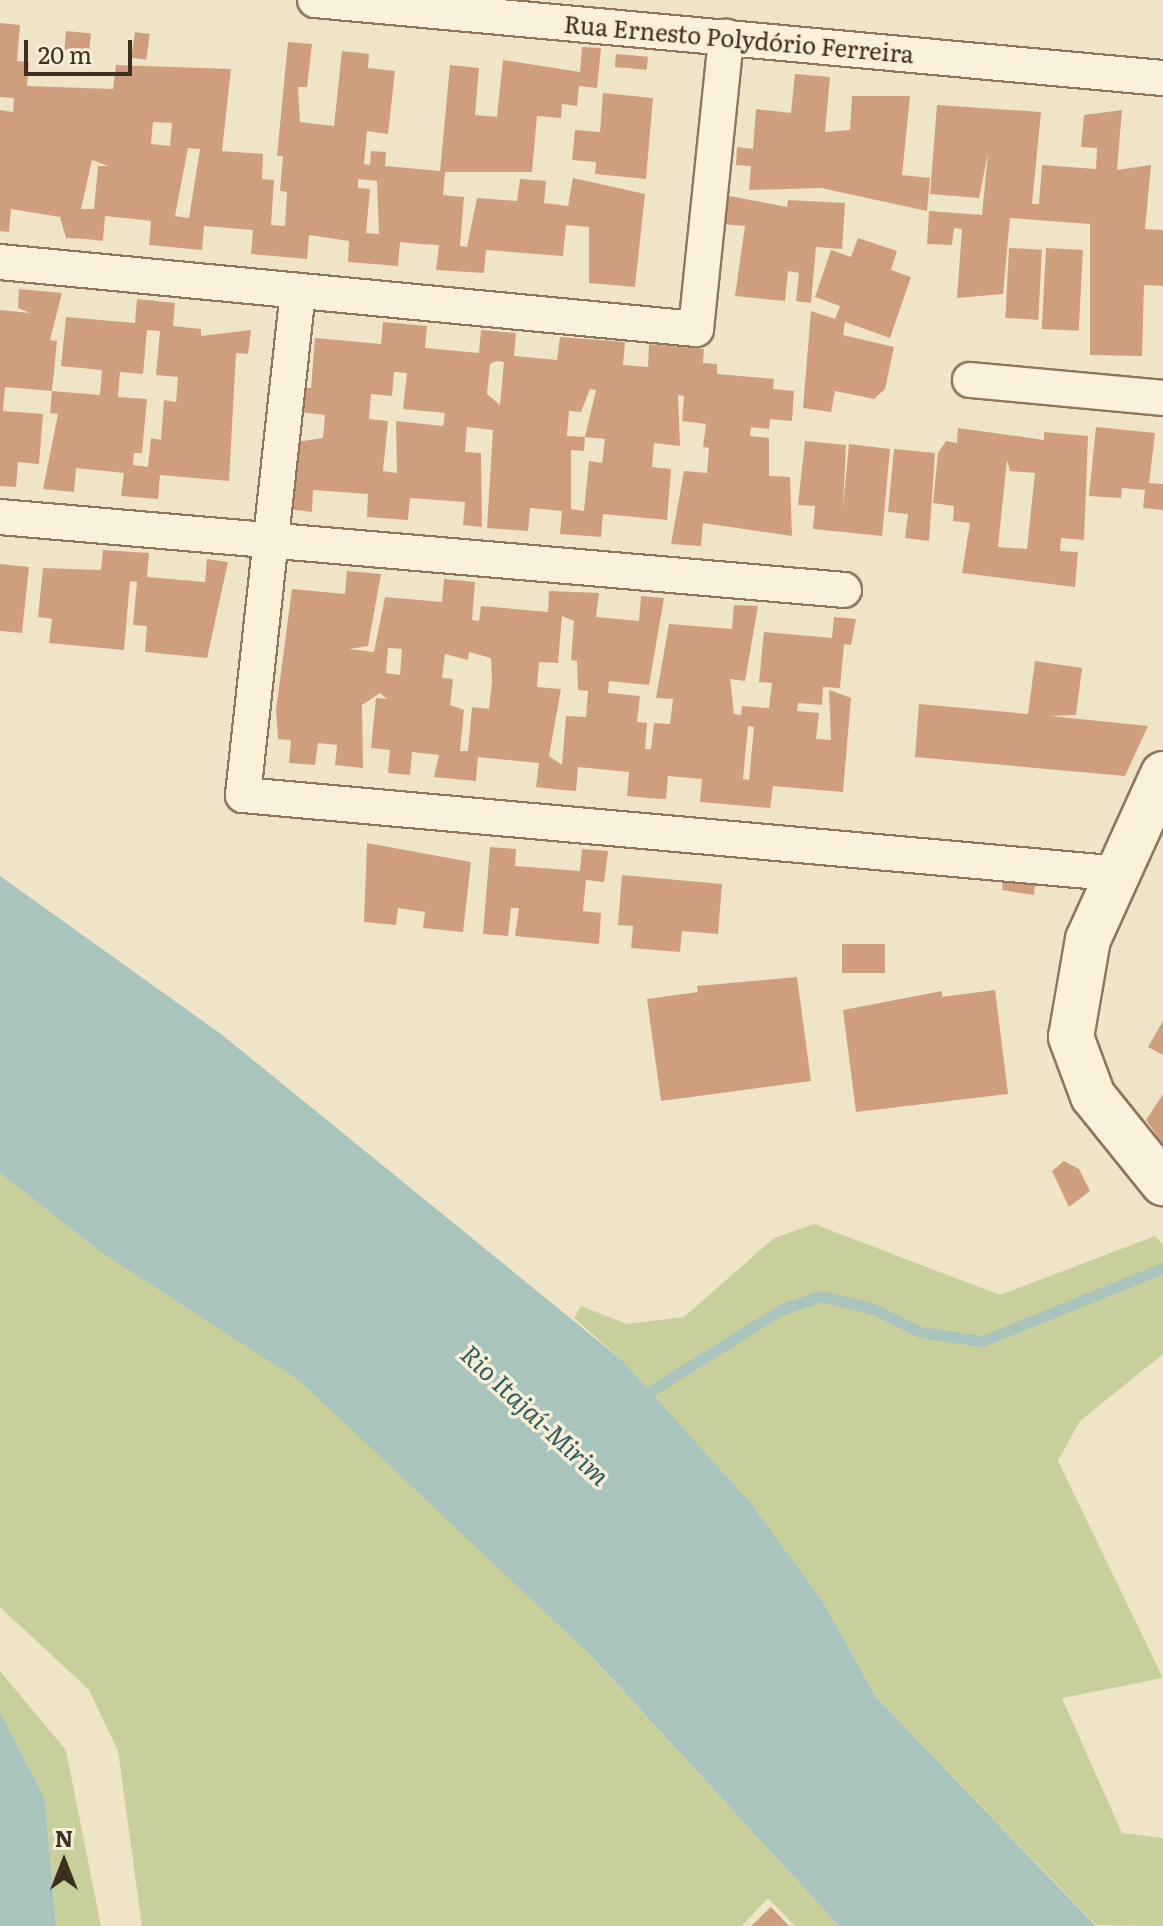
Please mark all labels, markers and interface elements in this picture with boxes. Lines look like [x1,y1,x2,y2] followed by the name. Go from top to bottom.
[563,8,915,68] street label: Rua Ernesto Polydório Ferreira
[28,24,136,74] scale bar
[38,36,92,71] text: 20 m
[455,1337,617,1491] water label: Rio Itajaí-Mirim
[55,1821,73,1854] text: N
[24,1822,104,1902] north arrow

